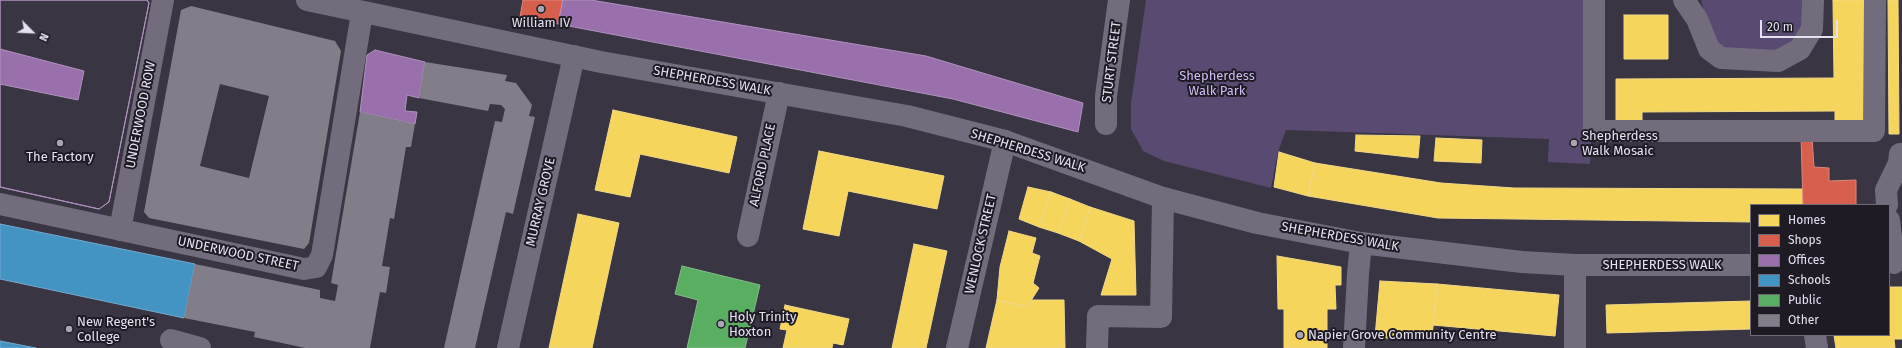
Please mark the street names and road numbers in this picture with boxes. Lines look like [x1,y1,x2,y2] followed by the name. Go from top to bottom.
[1099,20,1125,104] street label: STURT STREET
[123,60,159,170] street label: UNDERWOOD ROW
[652,63,772,99] street label: SHEPHERDESS WALK
[747,122,779,208] street label: ALFORD PLACE
[969,126,1087,176] street label: SHEPHERDESS WALK
[523,156,559,248] street label: MURRAY GROVE
[962,193,1000,295] street label: WENLOCK STREET
[1280,219,1400,255] street label: SHEPHERDESS WALK
[176,234,300,274] street label: UNDERWOOD STREET
[1602,257,1722,273] street label: SHEPHERDESS WALK

